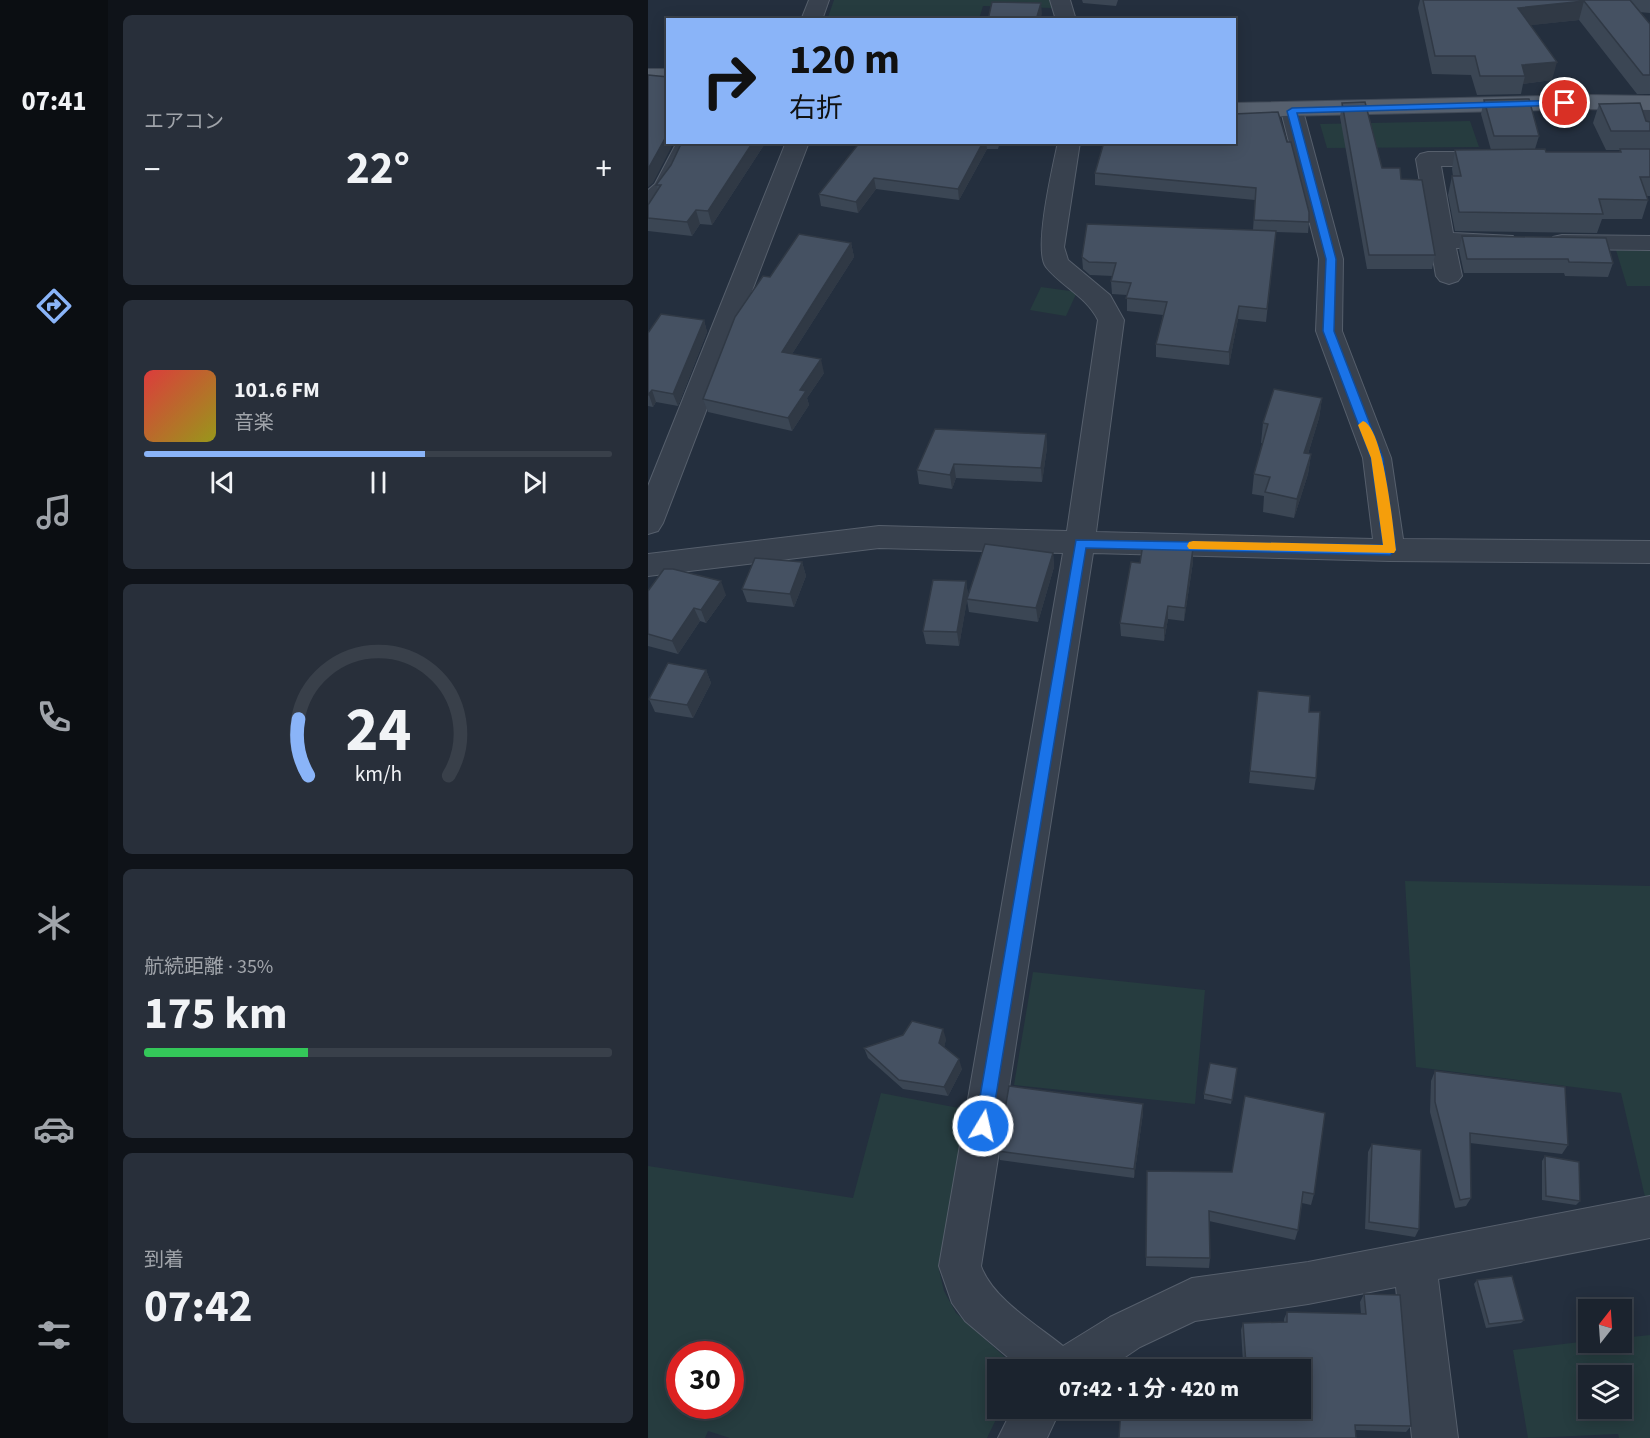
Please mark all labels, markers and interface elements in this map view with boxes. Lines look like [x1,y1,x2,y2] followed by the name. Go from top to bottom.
[789,30,900,90] text: 120 m
[690,42,768,120] icon: right
[1539,77,1590,128] pin
[21,82,87,121] text: 07:41
[1548,86,1581,119] icon: arrive
[789,89,843,128] text: 右折
[144,108,224,136] text: エアコン
[346,137,410,201] text: 22°
[144,146,160,193] text: −
[596,146,612,193] text: +
[33,285,75,327] icon: directions
[234,374,320,406] text: 101.6 FM
[234,409,274,437] text: 音楽
[206,466,239,499] icon: previous
[362,466,395,499] icon: pause
[518,466,551,499] icon: next
[33,491,75,533] icon: music
[345,686,411,775] text: 24
[33,696,75,738] icon: phone
[354,759,402,790] text: km/h
[33,902,75,944] icon: climate
[144,953,273,981] text: 航続距離 · 35%
[144,982,288,1046] text: 175 km
[951,1094,1015,1158] position arrow
[33,1108,75,1150] icon: car
[144,1246,184,1274] text: 到着
[144,1275,253,1339] text: 07:42
[1578,1299,1632,1353] north arrow
[1578,1299,1632,1419] map controls
[33,1314,75,1356] icon: filters
[666,1341,744,1419] speed limit sign: 30
[1578,1365,1632,1419] button: layers
[1059,1373,1239,1405] text: 07:42 · 1 分 · 420 m

